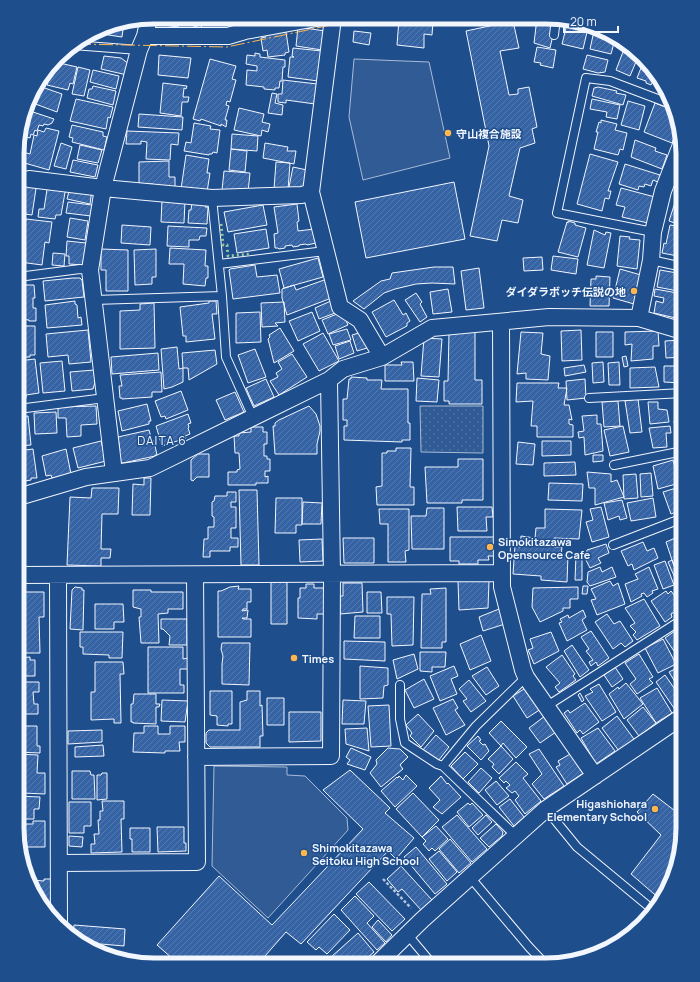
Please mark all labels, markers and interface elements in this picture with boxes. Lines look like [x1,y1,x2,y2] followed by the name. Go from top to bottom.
[564,8,618,34] scale bar
[570,13,597,30] text: 20 m
[456,126,522,141] place label: 守山複合施設
[443,128,453,138] marker: 守山複合施設
[505,284,626,299] place label: ダイダラボッチ伝説の地
[629,286,639,296] marker: ダイダラボッチ伝説の地
[137,432,187,449] district label: DAITA 6
[498,534,591,562] place label: Simokitazawa Opensource Cafe
[485,542,495,552] marker: Simokitazawa Opensource Cafe
[302,651,334,666] place label: Times
[289,653,299,663] marker: Times
[547,796,647,824] place label: Higashiohara Elementary School
[650,804,660,814] marker: Higashiohara Elementary School
[312,840,419,868] place label: Shimokitazawa Seitoku High School
[299,848,309,858] marker: Shimokitazawa Seitoku High School

